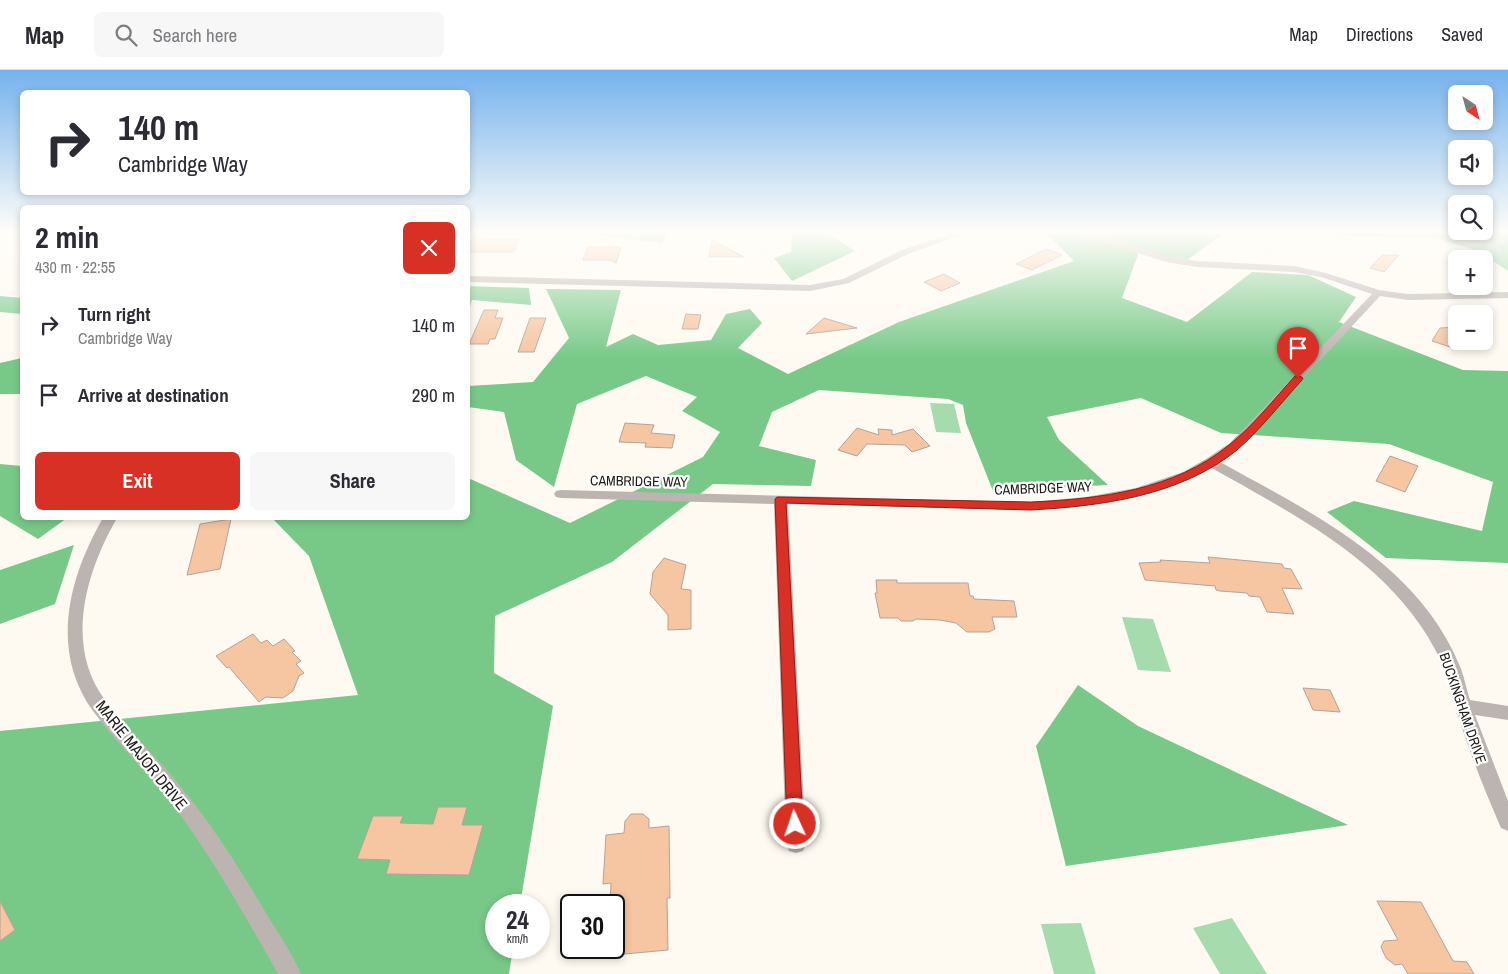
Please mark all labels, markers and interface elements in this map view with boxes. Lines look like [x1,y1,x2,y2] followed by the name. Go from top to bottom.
[94,12,444,57] search box
[25,19,64,51] text: Map
[112,21,140,49] icon: search
[152,22,237,48] text: Search here
[1289,22,1318,47] text: Map
[1346,22,1413,47] text: Directions
[1441,22,1483,47] text: Saved
[1448,85,1492,130] north arrow
[1448,85,1493,350] map controls
[118,104,199,151] text: 140 m
[35,110,100,175] icon: right
[1448,140,1493,185] button: sound
[118,149,248,179] text: Cambridge Way
[1448,195,1493,240] button: search
[35,217,99,257] text: 2 min
[403,222,455,274] button: close
[1448,250,1493,295] button: +
[35,256,115,278] text: 430 m · 22:55
[78,301,150,327] text: Turn right
[1448,305,1493,350] button: −
[35,311,63,339] icon: right
[412,312,455,338] text: 140 m
[78,327,172,349] text: Cambridge Way
[1277,327,1319,378] pin
[1284,334,1312,362] icon: arrive
[35,381,63,409] icon: arrive
[78,382,229,408] text: Arrive at destination
[412,382,455,408] text: 290 m
[35,452,240,510] button: Exit
[250,452,455,510] button: Share
[590,471,688,491] street label: CAMBRIDGE WAY
[994,477,1092,499] street label: CAMBRIDGE WAY
[1436,650,1490,766] street label: BUCKINGHAM DRIVE
[91,696,193,814] street label: MARIE MAJOR DRIVE
[768,797,820,849] position arrow
[560,894,625,959] speed limit sign: 30
[506,903,529,937] text: 24
[507,931,528,947] text: km/h

